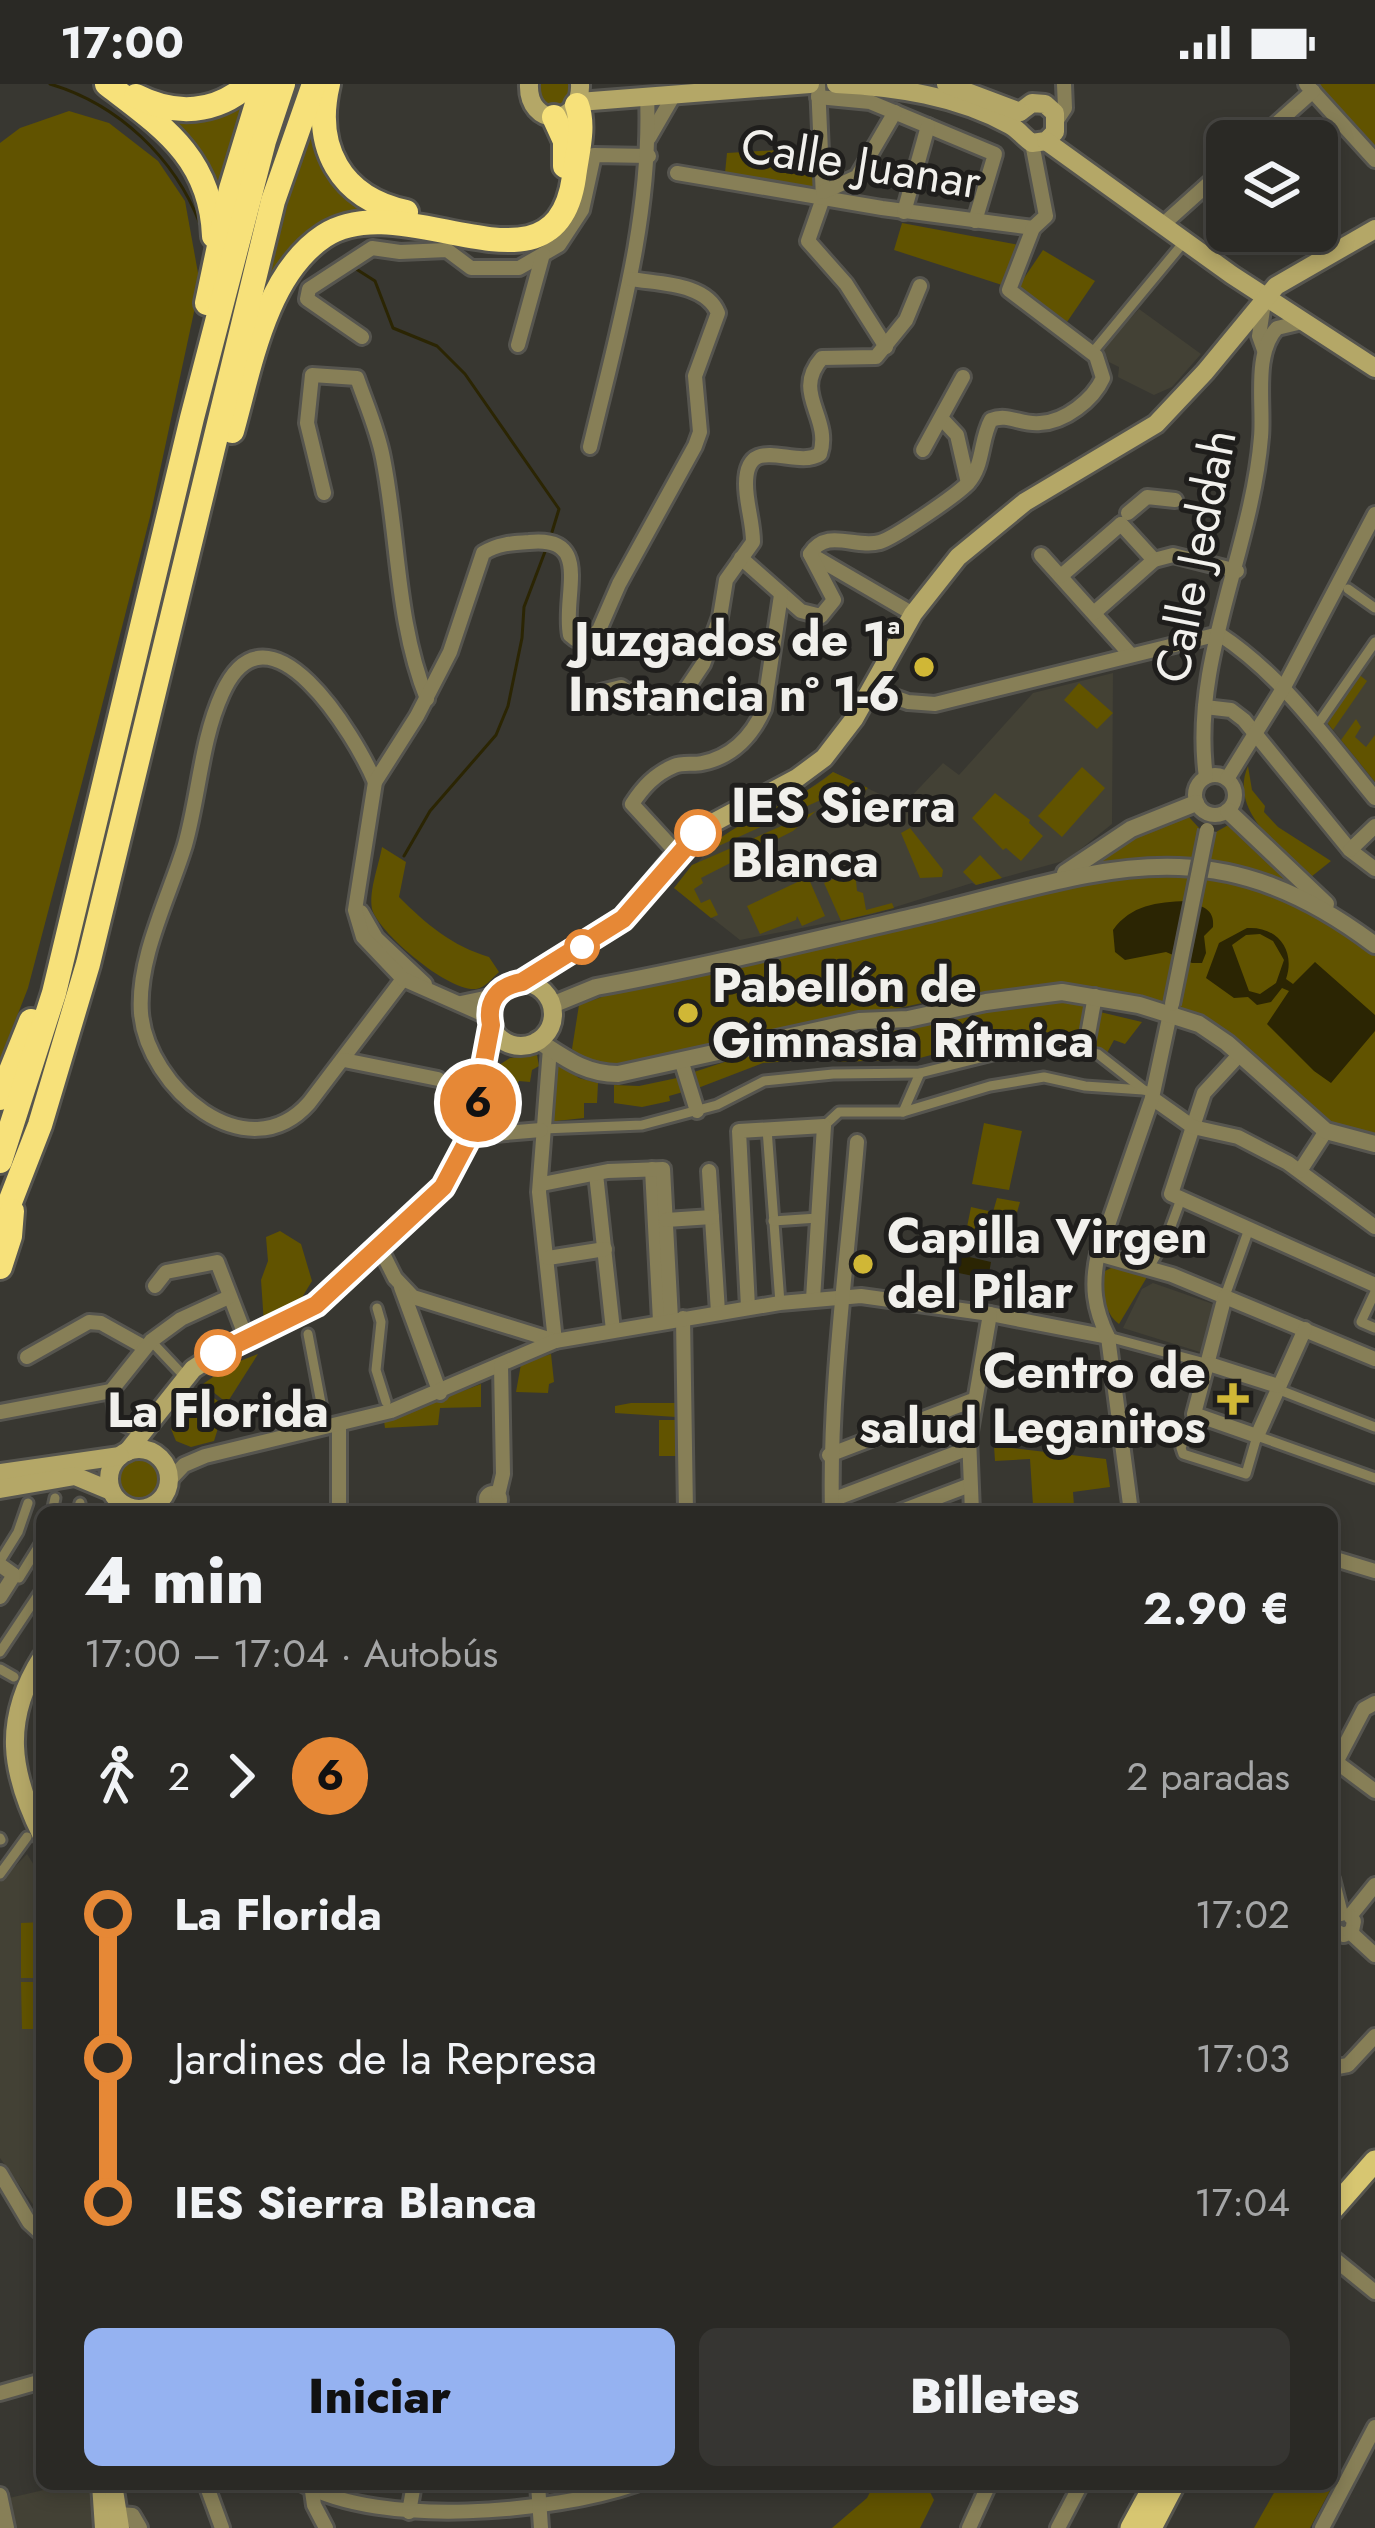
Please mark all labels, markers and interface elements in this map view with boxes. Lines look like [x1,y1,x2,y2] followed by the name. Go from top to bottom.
[60,10,184,75] text: 17:00
[736,111,986,217] street label: Calle Juanar
[1206,120,1338,252] map controls
[1206,120,1338,252] button: layers
[1137,424,1254,689] street label: Calle Jeddah
[566,605,900,729] place label: Juzgados de 1ª Instancia nº 1-6
[911,654,937,680] marker: Juzgados de 1ª Instancia nº 1-6
[731,771,956,895] place label: IES Sierra Blanca
[676,811,720,855] marker: IES Sierra Blanca
[566,931,598,963] unlabelled marker
[712,951,1094,1075] place label: Pabellón de Gimnasia Rítmica
[675,1000,701,1026] marker: Pabellón de Gimnasia Rítmica
[439,1064,517,1142] line badge: 6
[464,1072,492,1133] text: 6
[887,1202,1208,1326] place label: Capilla Virgen del Pilar
[850,1251,876,1277] marker: Capilla Virgen del Pilar
[196,1331,240,1375] marker: La Florida
[859,1337,1206,1461] place label: Centro de salud Leganitos
[107,1376,329,1445] place label: La Florida
[1217,1383,1249,1415] marker: Centro de salud Leganitos
[84,1532,265,1628] text: 4 min
[1143,1576,1290,1641] text: 2.90 €
[84,1625,498,1682] text: 17:00 – 17:04 · Autobús
[84,1743,150,1809] icon: walk
[208,1743,274,1809] icon: forward
[316,1745,344,1806] text: 6
[168,1748,190,1805] text: 2
[1126,1748,1290,1805] text: 2 paradas
[174,1882,382,1947] text: La Florida
[1195,1886,1290,1943] text: 17:02
[174,2026,597,2091] text: Jardines de la Represa
[1196,2030,1290,2087] text: 17:03
[174,2170,537,2235] text: IES Sierra Blanca
[1194,2174,1290,2231] text: 17:04
[84,2328,675,2466] button: Iniciar
[699,2328,1290,2466] button: Billetes

